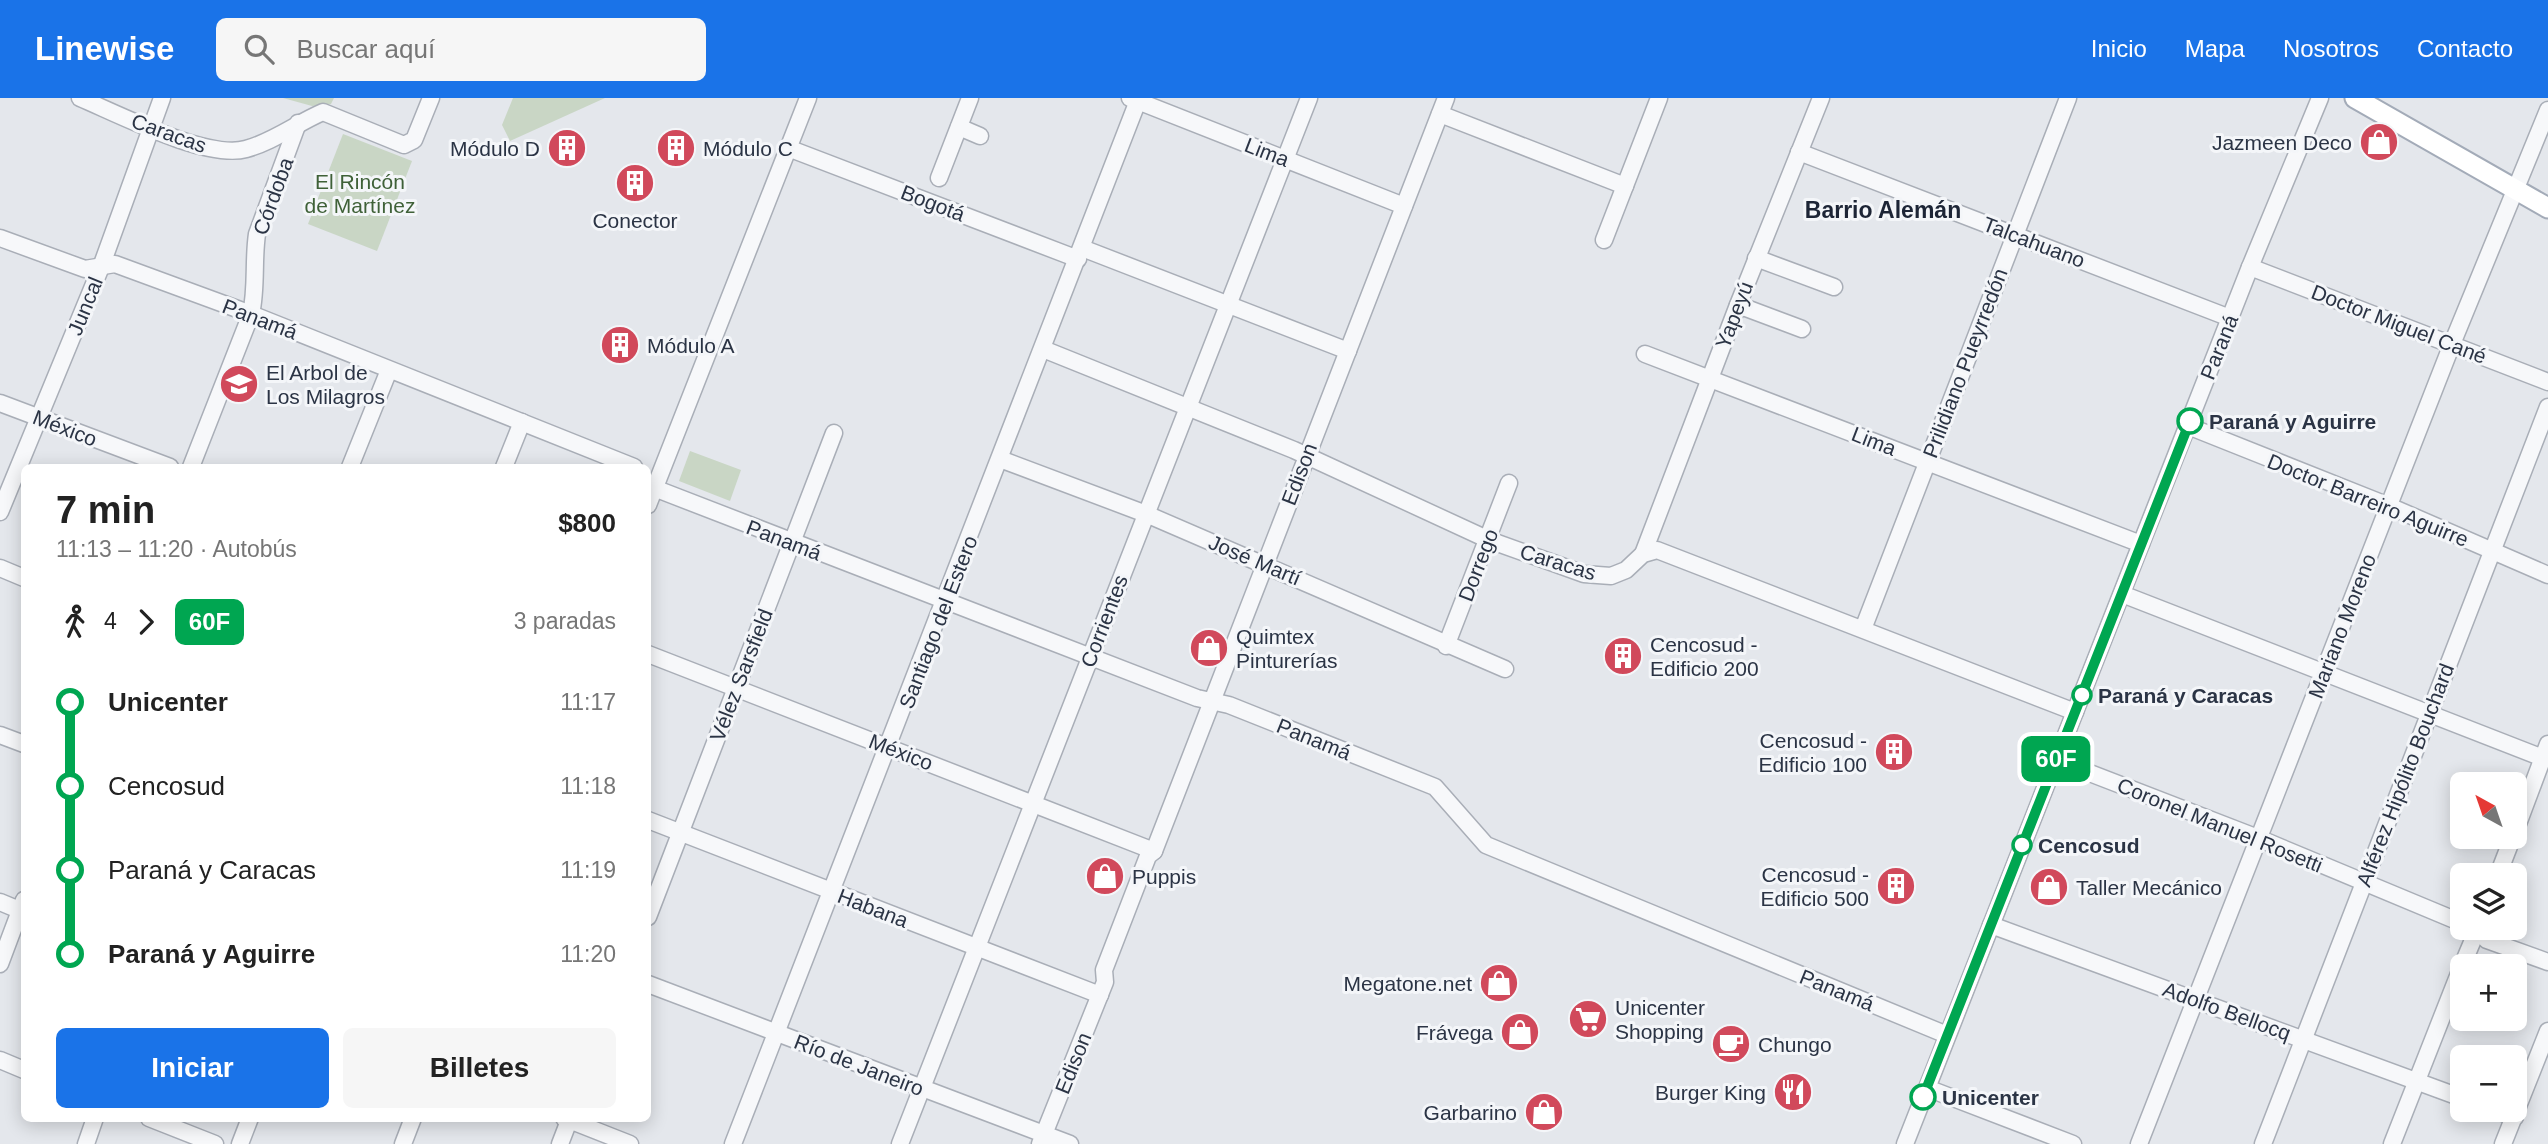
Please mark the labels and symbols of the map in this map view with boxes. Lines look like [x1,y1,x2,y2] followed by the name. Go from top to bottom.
[128,109,210,157] street label: Caracas
[2358,121,2400,163] shop icon: Jazmeen Deco
[546,127,588,169] building icon: Módulo D
[655,127,697,169] building icon: Módulo C
[2212,131,2352,154] place label: Jazmeen Deco
[1242,133,1293,171] street label: Lima
[450,137,540,160] place label: Módulo D
[703,137,793,160] place label: Módulo C
[248,154,298,238] street label: Córdoba
[614,162,656,204] building icon: Conector
[305,170,415,217] park label: El Rincón de Martínez
[898,180,968,226] street label: Bogotá
[1805,197,1961,223] district label: Barrio Alemán
[592,209,678,232] place label: Conector
[1980,212,2088,272] street label: Talcahuano
[1918,265,2012,461] street label: Prilidiano Pueyrredón
[63,274,107,338] street label: Juncal
[1711,278,1757,352] street label: Yapeyú
[2308,280,2490,368] street label: Doctor Miguel Cané
[219,294,301,344] street label: Panamá
[2196,311,2242,383] street label: Paraná
[599,324,641,366] building icon: Módulo A
[647,334,735,357] place label: Módulo A
[266,361,385,408] place label: El Arbol de Los Milagros
[218,363,260,405] school or university icon: El Arbol de Los Milagros
[30,405,100,451] street label: México
[2177,408,2203,434] marker: Paraná y Aguirre
[2209,410,2376,433] place label: Paraná y Aguirre
[1849,422,1900,460] street label: Lima
[1277,440,1321,508] street label: Edison
[2264,449,2472,551] street label: Doctor Barreiro Aguirre
[743,515,825,565] street label: Panamá
[1454,525,1502,605] street label: Dorrego
[1205,530,1305,590] street label: José Martí
[894,532,982,712] street label: Santiago del Estero
[1517,540,1599,584] street label: Caracas
[2304,551,2380,701] street label: Mariano Moreno
[1076,572,1132,670] street label: Corrientes
[705,605,777,745] street label: Vélez Sarsfield
[1236,625,1338,672] place label: Quimtex Pinturerías
[1188,627,1230,669] shop icon: Quimtex Pinturerías
[1650,633,1759,680] place label: Cencosud - Edificio 200
[1602,635,1644,677] building icon: Cencosud - Edificio 200
[2352,660,2458,890] street label: Alférez Hipólito Bouchard
[2098,684,2273,707] place label: Paraná y Caracas
[2072,685,2092,705] marker: Paraná y Caracas
[1273,714,1355,764] street label: Panamá
[866,729,936,775] street label: México
[1758,729,1867,776] place label: Cencosud - Edificio 100
[1873,731,1915,773] building icon: Cencosud - Edificio 100
[2016,736,2096,782] line badge: 60F
[2450,772,2527,849] north arrow
[2114,773,2326,877] street label: Coronel Manuel Rosetti
[2038,834,2140,857] place label: Cencosud
[2012,835,2032,855] marker: Cencosud
[1084,855,1126,897] shop icon: Puppis
[1760,863,1869,910] place label: Cencosud - Edificio 500
[1132,865,1196,888] place label: Puppis
[1875,865,1917,907] building icon: Cencosud - Edificio 500
[2028,866,2070,908] shop icon: Taller Mecánico
[2076,876,2222,899] place label: Taller Mecánico
[835,884,912,932] street label: Habana
[1478,962,1520,1004] shop icon: Megatone.net
[1796,965,1878,1015] street label: Panamá
[1344,972,1472,995] place label: Megatone.net
[2160,977,2294,1045] street label: Adolfo Bellocq
[1615,996,1705,1043] place label: Unicenter Shopping
[1567,998,1609,1040] supermarket icon: Unicenter Shopping
[1499,1011,1541,1053] shop icon: Frávega
[1416,1021,1493,1044] place label: Frávega
[1710,1023,1752,1065] cafe icon: Chungo
[1050,1029,1096,1097] street label: Edison
[791,1030,927,1100] street label: Río de Janeiro
[1758,1033,1832,1056] place label: Chungo
[1772,1071,1814,1113] restaurant icon: Burger King
[1655,1081,1766,1104] place label: Burger King
[1910,1084,1936,1110] marker: Unicenter
[1942,1086,2039,1109] place label: Unicenter
[1523,1091,1565,1133] shop icon: Garbarino
[1424,1101,1517,1124] place label: Garbarino

